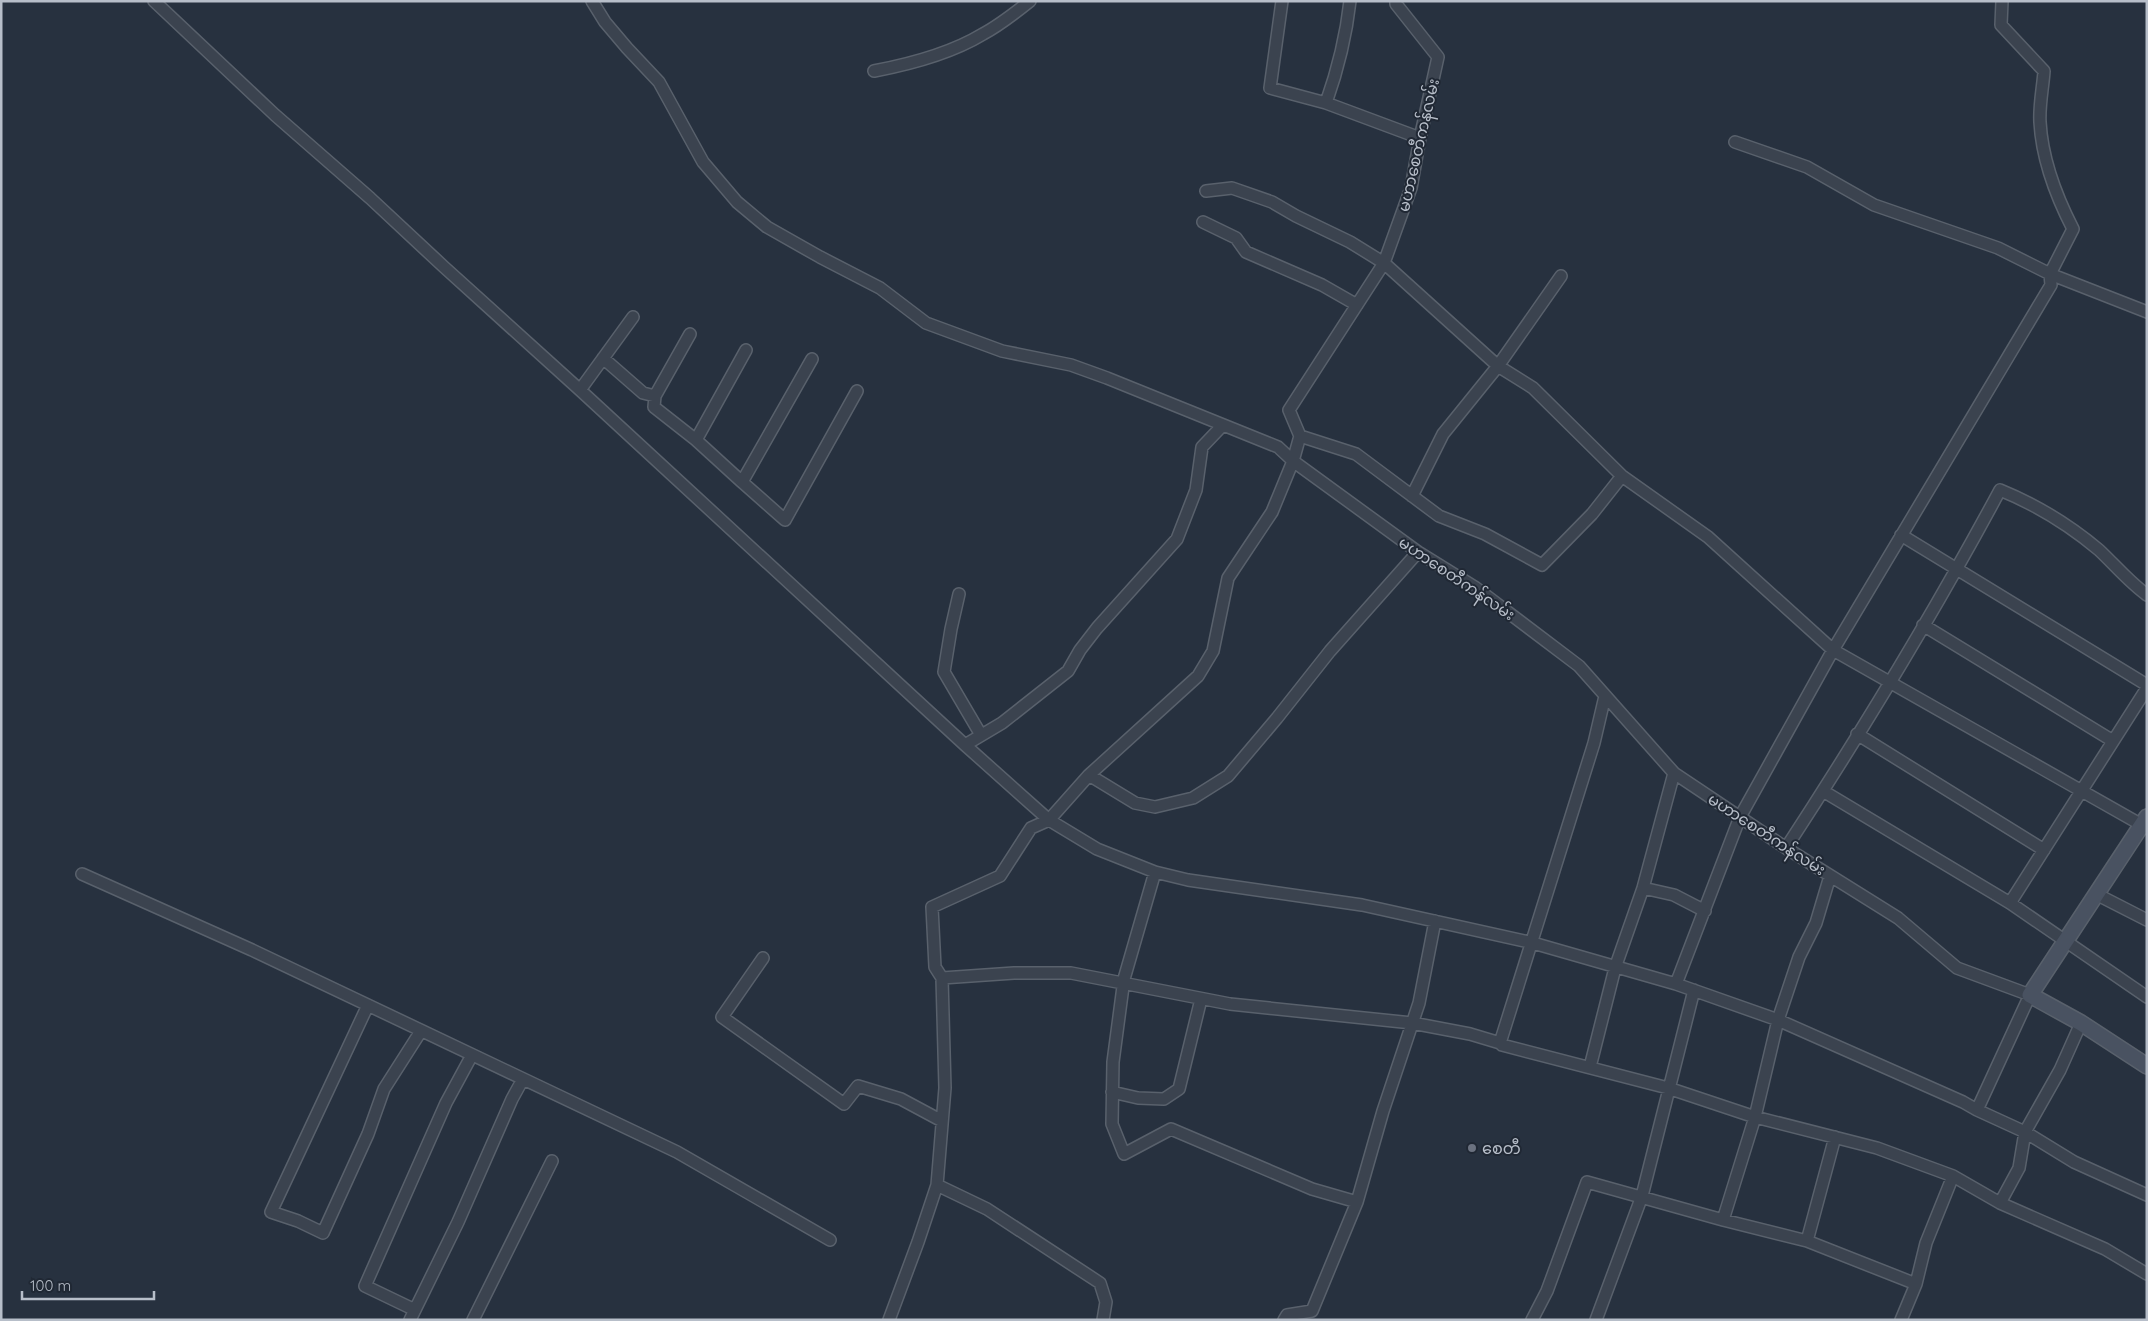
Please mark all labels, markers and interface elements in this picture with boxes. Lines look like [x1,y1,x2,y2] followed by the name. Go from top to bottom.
[1392,76,1447,215] street label: မဟာစေတီကန်လမ်း
[1393,531,1520,628] street label: မဟာစေတီကန်လမ်း
[1702,788,1830,883] street label: မဟာစေတီကန်လမ်း
[1482,1138,1521,1158] place label: စေတီ
[1466,1142,1478,1154] marker: စေတီ
[22,1268,155,1300] scale bar
[30,1276,71,1295] text: 100 m

